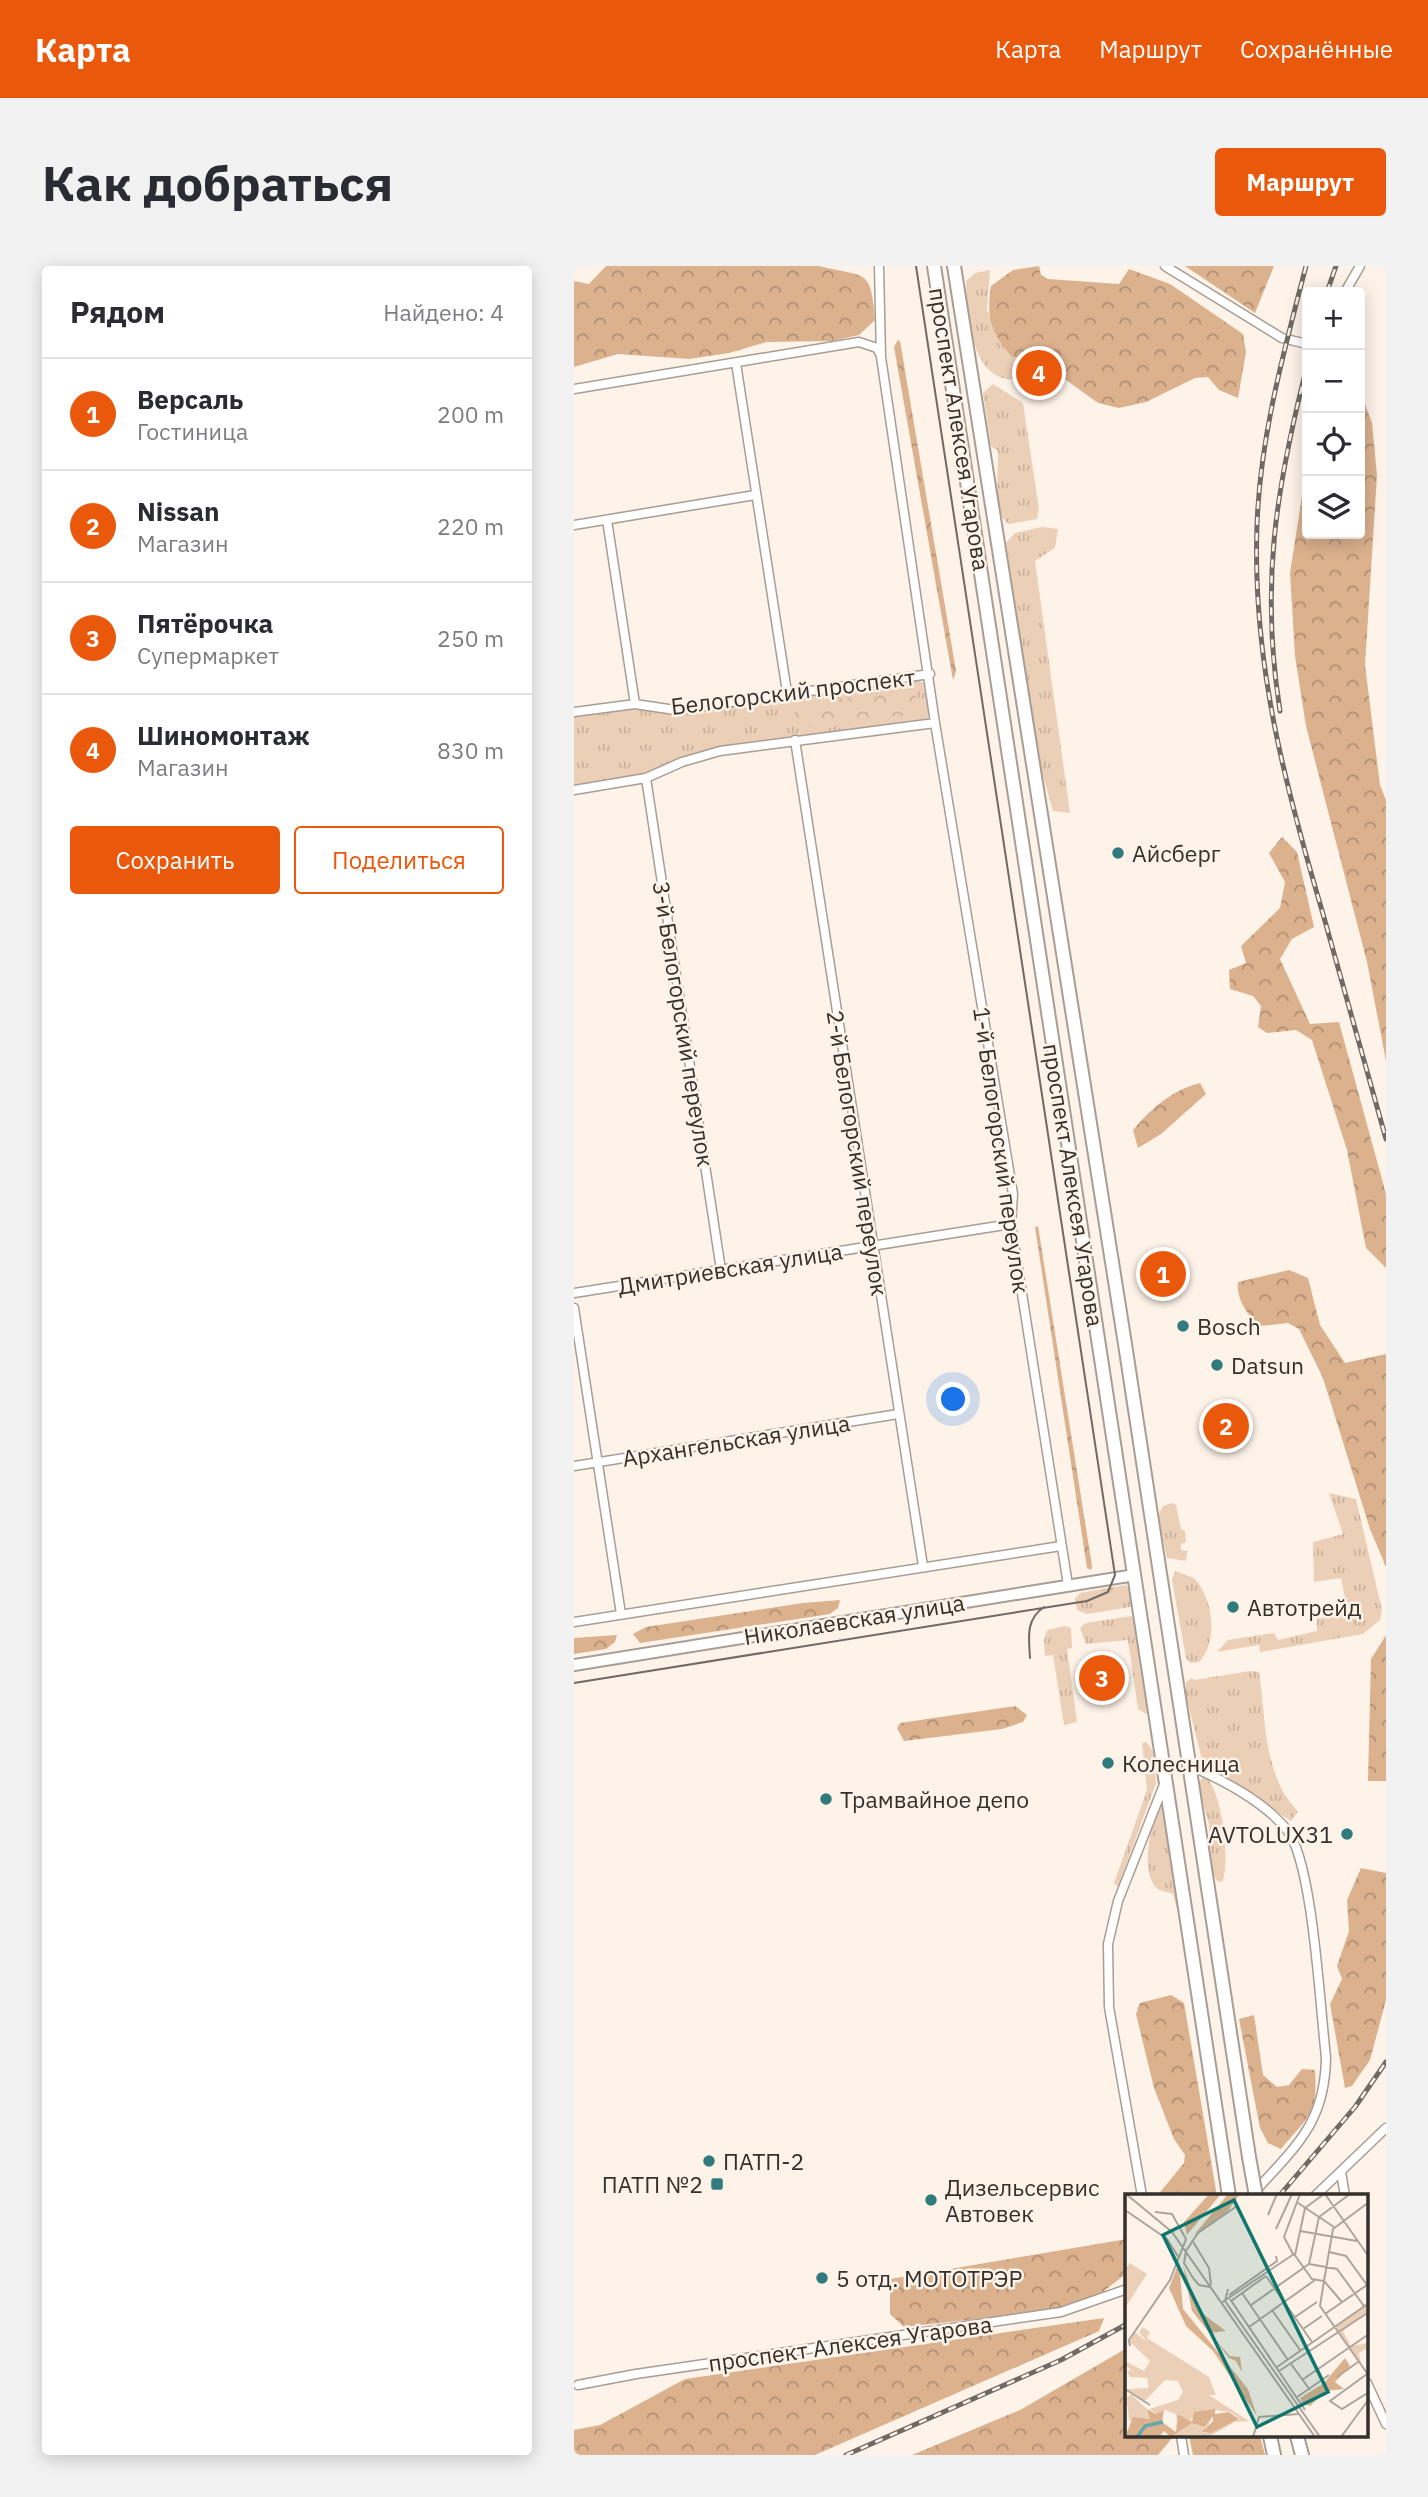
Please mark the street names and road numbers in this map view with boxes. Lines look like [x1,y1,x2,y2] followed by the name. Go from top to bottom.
[923,285,997,573] street label: проспект Алексея Угарова
[669,661,917,721] street label: Белогорский проспект
[647,879,721,1169] street label: 3-й Белогорский переулок
[967,1005,1037,1295] street label: 1-й Белогорский переулок
[821,1008,895,1298] street label: 2-й Белогорский переулок
[1037,1041,1111,1329] street label: проспект Алексея Угарова
[615,1235,845,1301] street label: Дмитриевская улица
[620,1407,852,1473] street label: Архангельская улица
[741,1587,967,1651] street label: Николаевская улица
[706,2308,994,2378] street label: проспект Алексея Угарова

